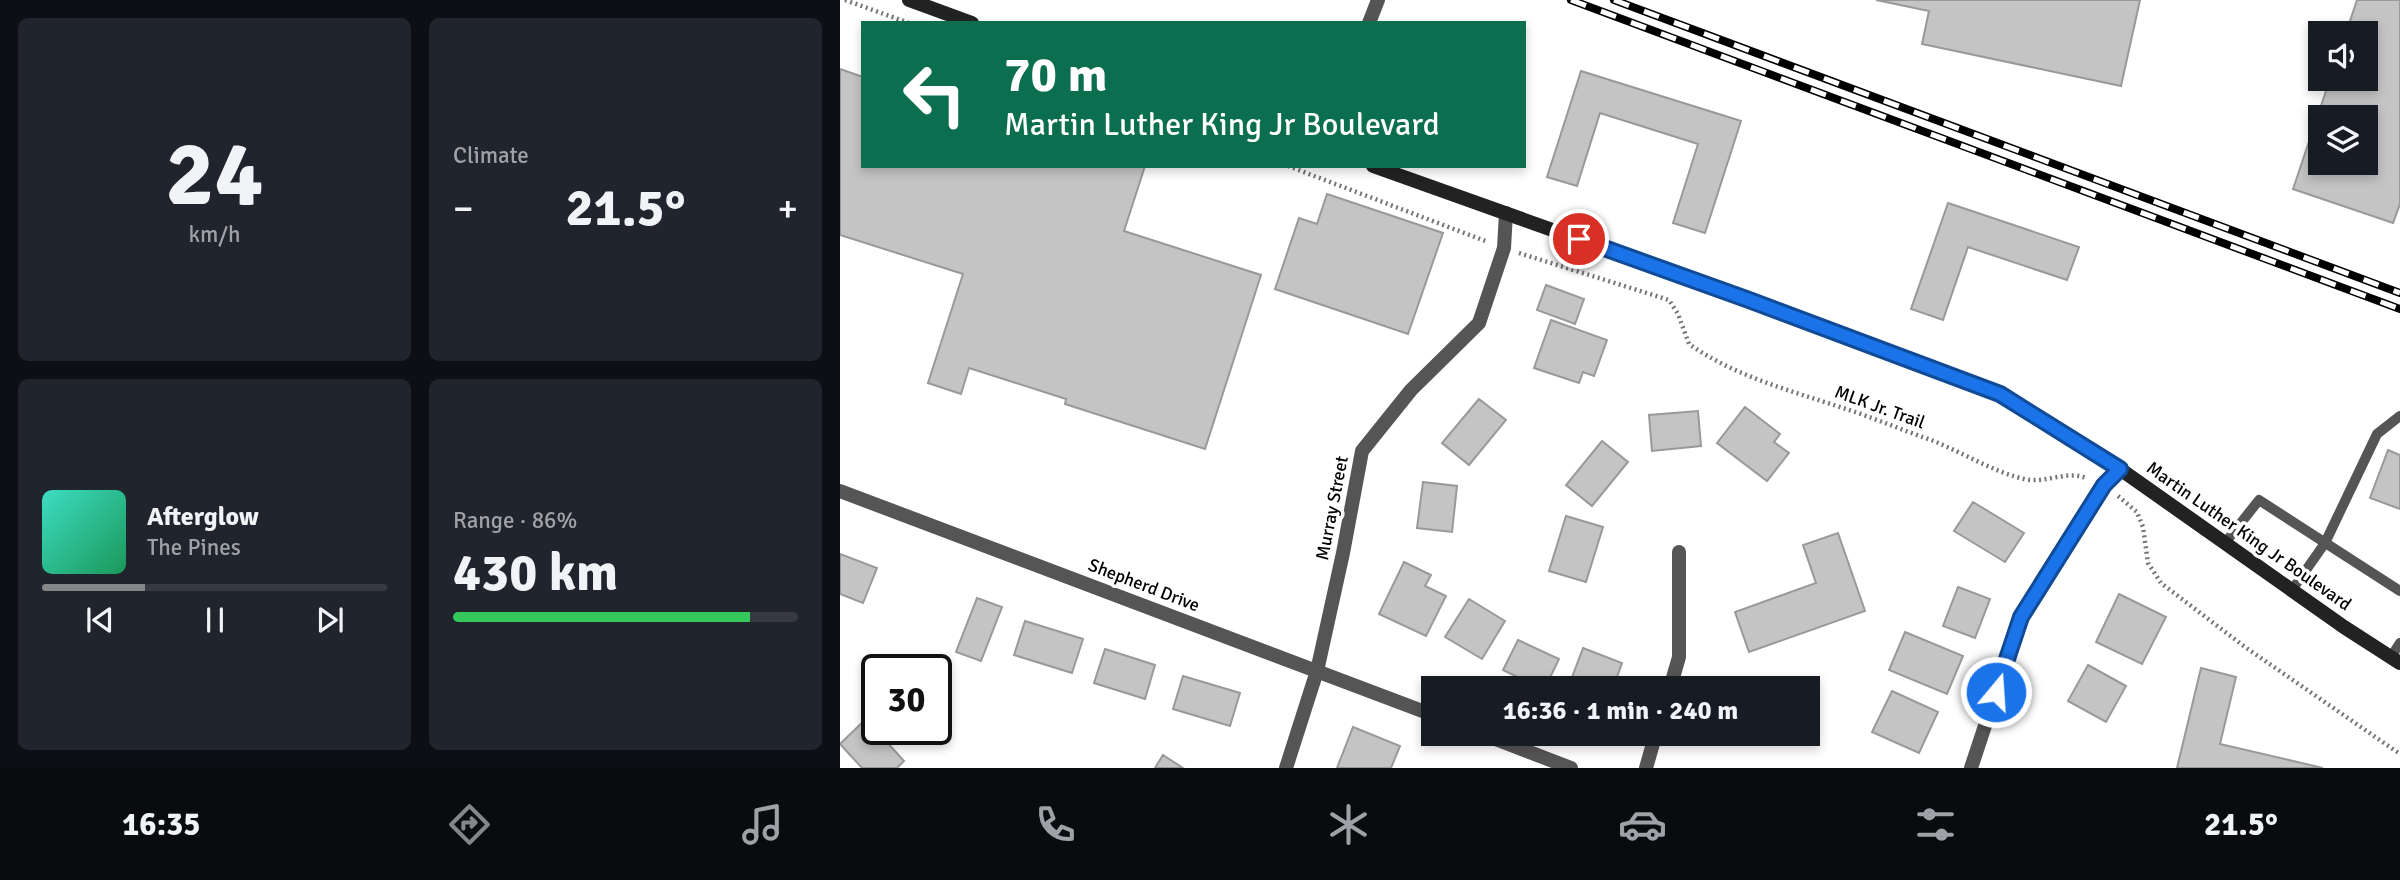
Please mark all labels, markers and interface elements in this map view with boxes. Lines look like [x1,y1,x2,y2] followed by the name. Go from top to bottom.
[2308,21,2378,175] map controls
[2308,21,2378,91] button: sound
[1004,45,1107,105] text: 70 m
[889,49,980,140] icon: left
[1004,105,1440,144] text: Martin Luther King Jr Boulevard
[2308,105,2378,175] button: layers
[165,118,264,231] text: 24
[453,141,529,170] text: Climate
[566,176,685,240] text: 21.5°
[453,185,474,232] text: −
[777,185,798,232] text: +
[1549,209,1609,269] pin
[188,220,241,249] text: km/h
[1560,220,1598,258] icon: arrive
[1832,381,1928,433] street label: MLK Jr. Trail
[1311,454,1353,562] street label: Murray Street
[2142,457,2356,615] street label: Martin Luther King Jr Boulevard
[147,501,259,533] text: Afterglow
[453,506,577,535] text: Range · 86%
[147,533,241,562] text: The Pines
[453,541,618,605] text: 430 km
[1085,554,1203,616] street label: Shepherd Drive
[81,601,119,639] icon: previous
[196,601,234,639] icon: pause
[311,601,349,639] icon: next
[861,654,952,745] speed limit sign: 30
[1959,655,2033,729] position arrow
[1503,695,1738,727] text: 16:36 · 1 min · 240 m
[445,800,494,849] icon: directions
[738,800,787,849] icon: music
[1031,800,1080,849] icon: phone
[1324,800,1373,849] icon: climate
[1618,800,1667,849] icon: car
[1911,800,1960,849] icon: filters
[122,805,201,844] text: 16:35
[2204,805,2278,844] text: 21.5°

